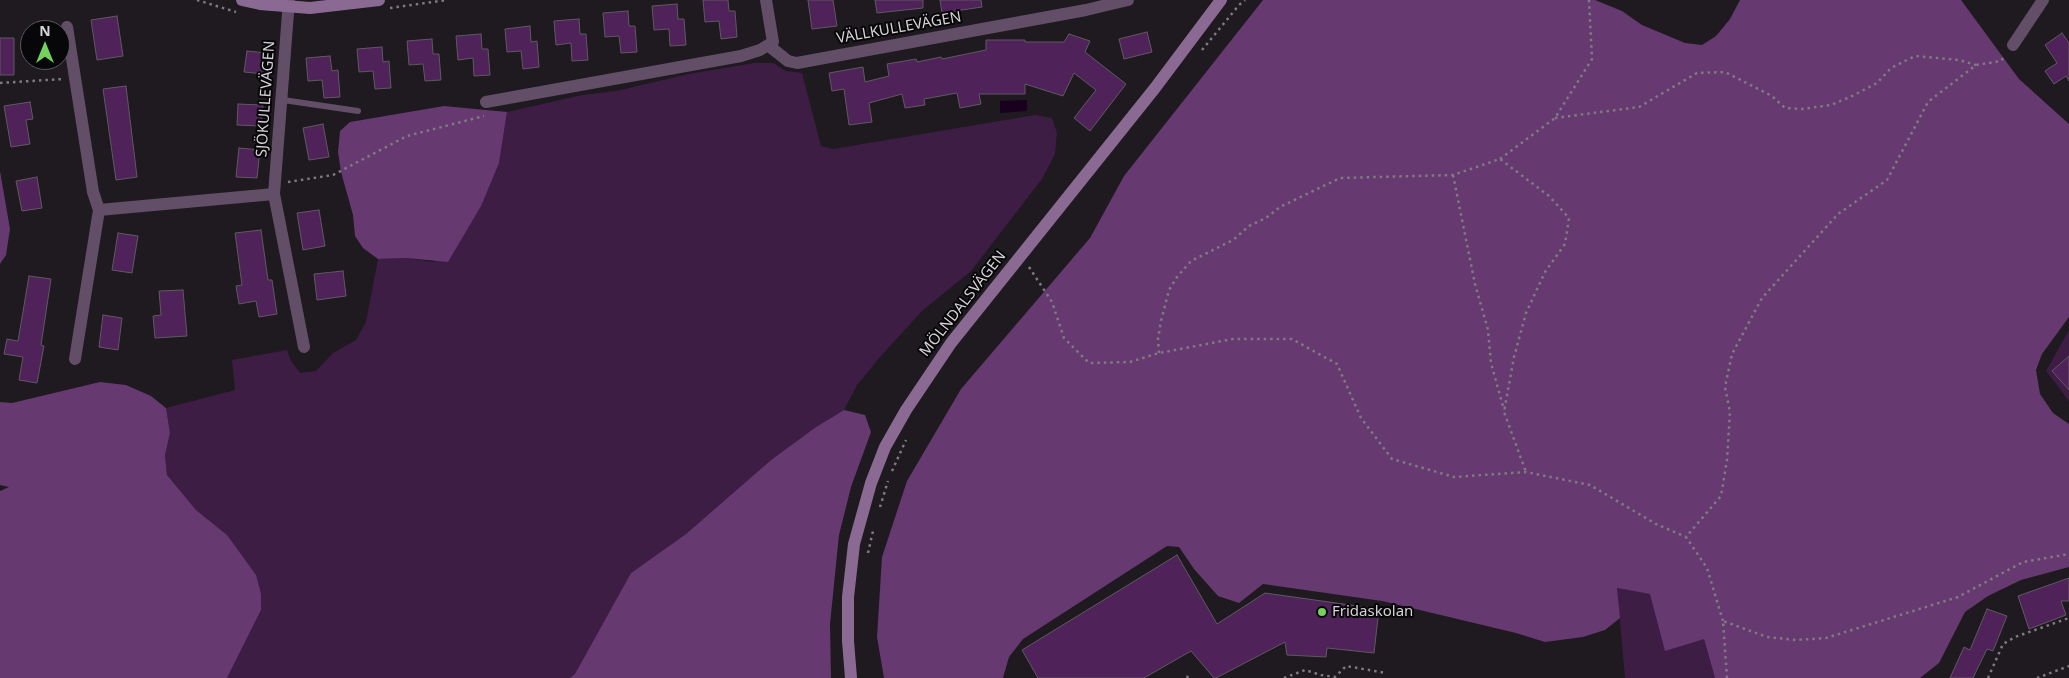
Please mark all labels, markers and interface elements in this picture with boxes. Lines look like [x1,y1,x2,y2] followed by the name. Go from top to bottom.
[835,8,963,48] street label: VÄLLKULLEVÄGEN
[20,20,70,70] north arrow
[39,21,51,40] text: N
[253,40,279,158] street label: SJÖKULLEVÄGEN
[916,248,1010,360] street label: MÖLNDALSVÄGEN
[1332,603,1413,621] place label: Fridaskolan
[1316,606,1328,618] marker: Fridaskolan

